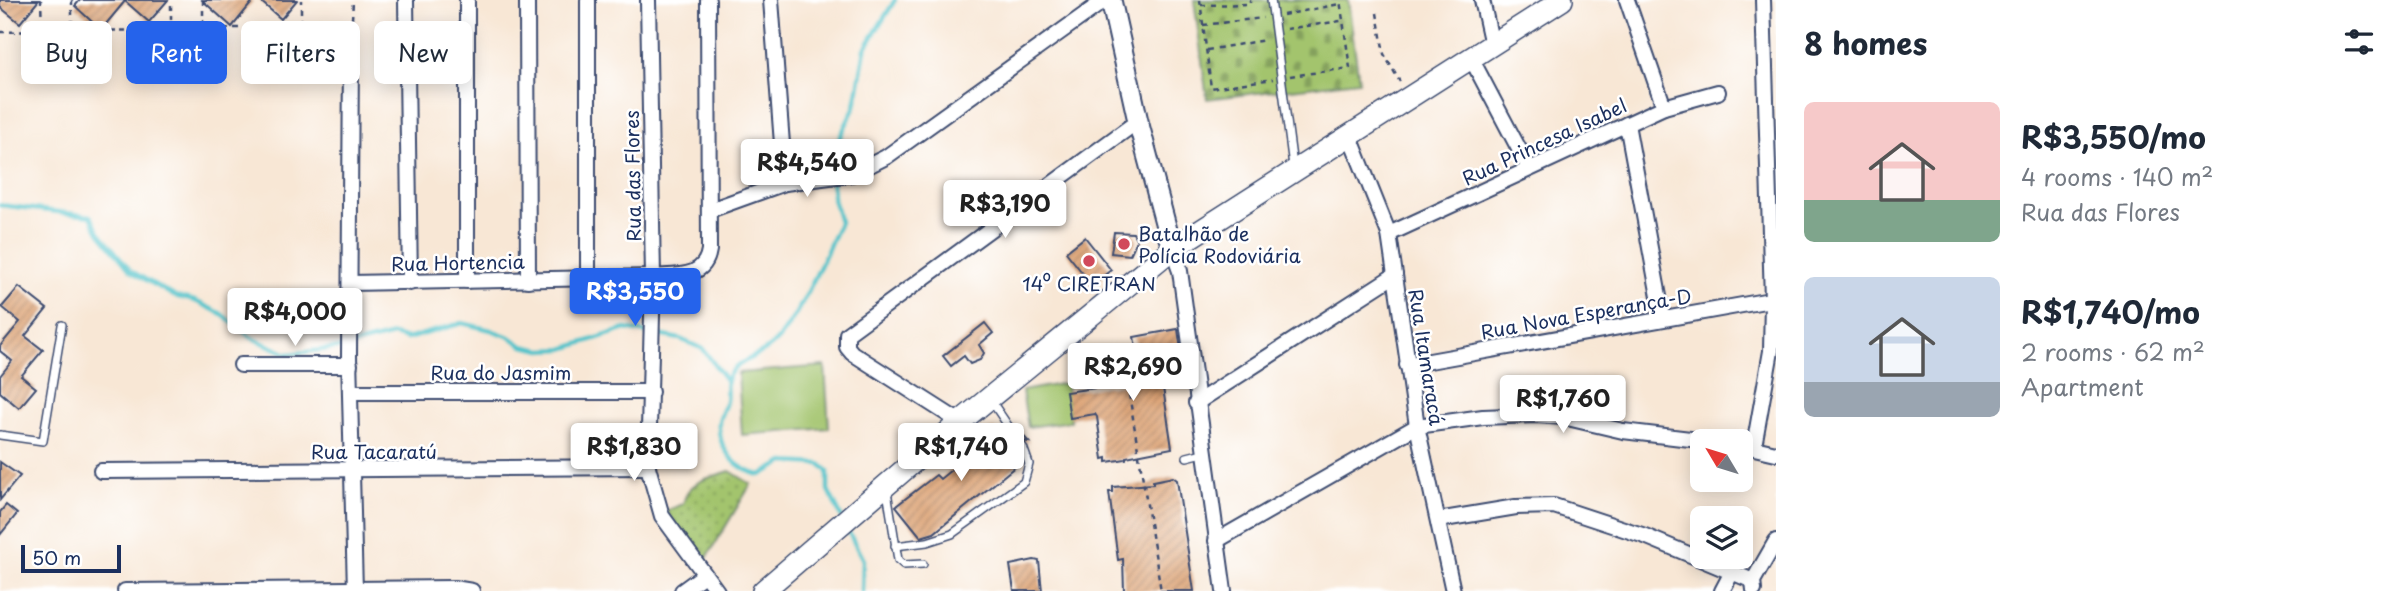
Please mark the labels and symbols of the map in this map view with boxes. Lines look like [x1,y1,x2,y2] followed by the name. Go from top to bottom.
[1457,91,1631,191] street label: Rua Princesa Isabel
[617,110,647,242] street label: Rua das Flores
[742,140,872,199] pin: R$4,540
[940,180,1070,240] pin: R$3,190
[1138,219,1301,269] place label: Batalhão de Polícia Rodoviária
[1116,236,1132,252] marker: Batalhão de Polícia Rodoviária
[391,247,526,277] street label: Rua Hortencia
[1081,253,1097,269] marker: 14º CIRETRAN
[570,268,700,328] pin: R$3,550
[1022,269,1156,297] place label: 14º CIRETRAN
[1478,281,1694,345] street label: Rua Nova Esperança-D
[1402,287,1452,427] street label: Rua Itamaracá
[230,288,360,348] pin: R$4,000
[1068,344,1198,403] pin: R$2,690
[430,358,572,386] street label: Rua do Jasmim
[1498,376,1628,435] pin: R$1,760
[569,424,699,483] pin: R$1,830
[896,424,1026,483] pin: R$1,740
[1690,429,1754,492] north arrow
[311,437,437,465] street label: Rua Tacaratú
[21,542,121,574] scale bar

